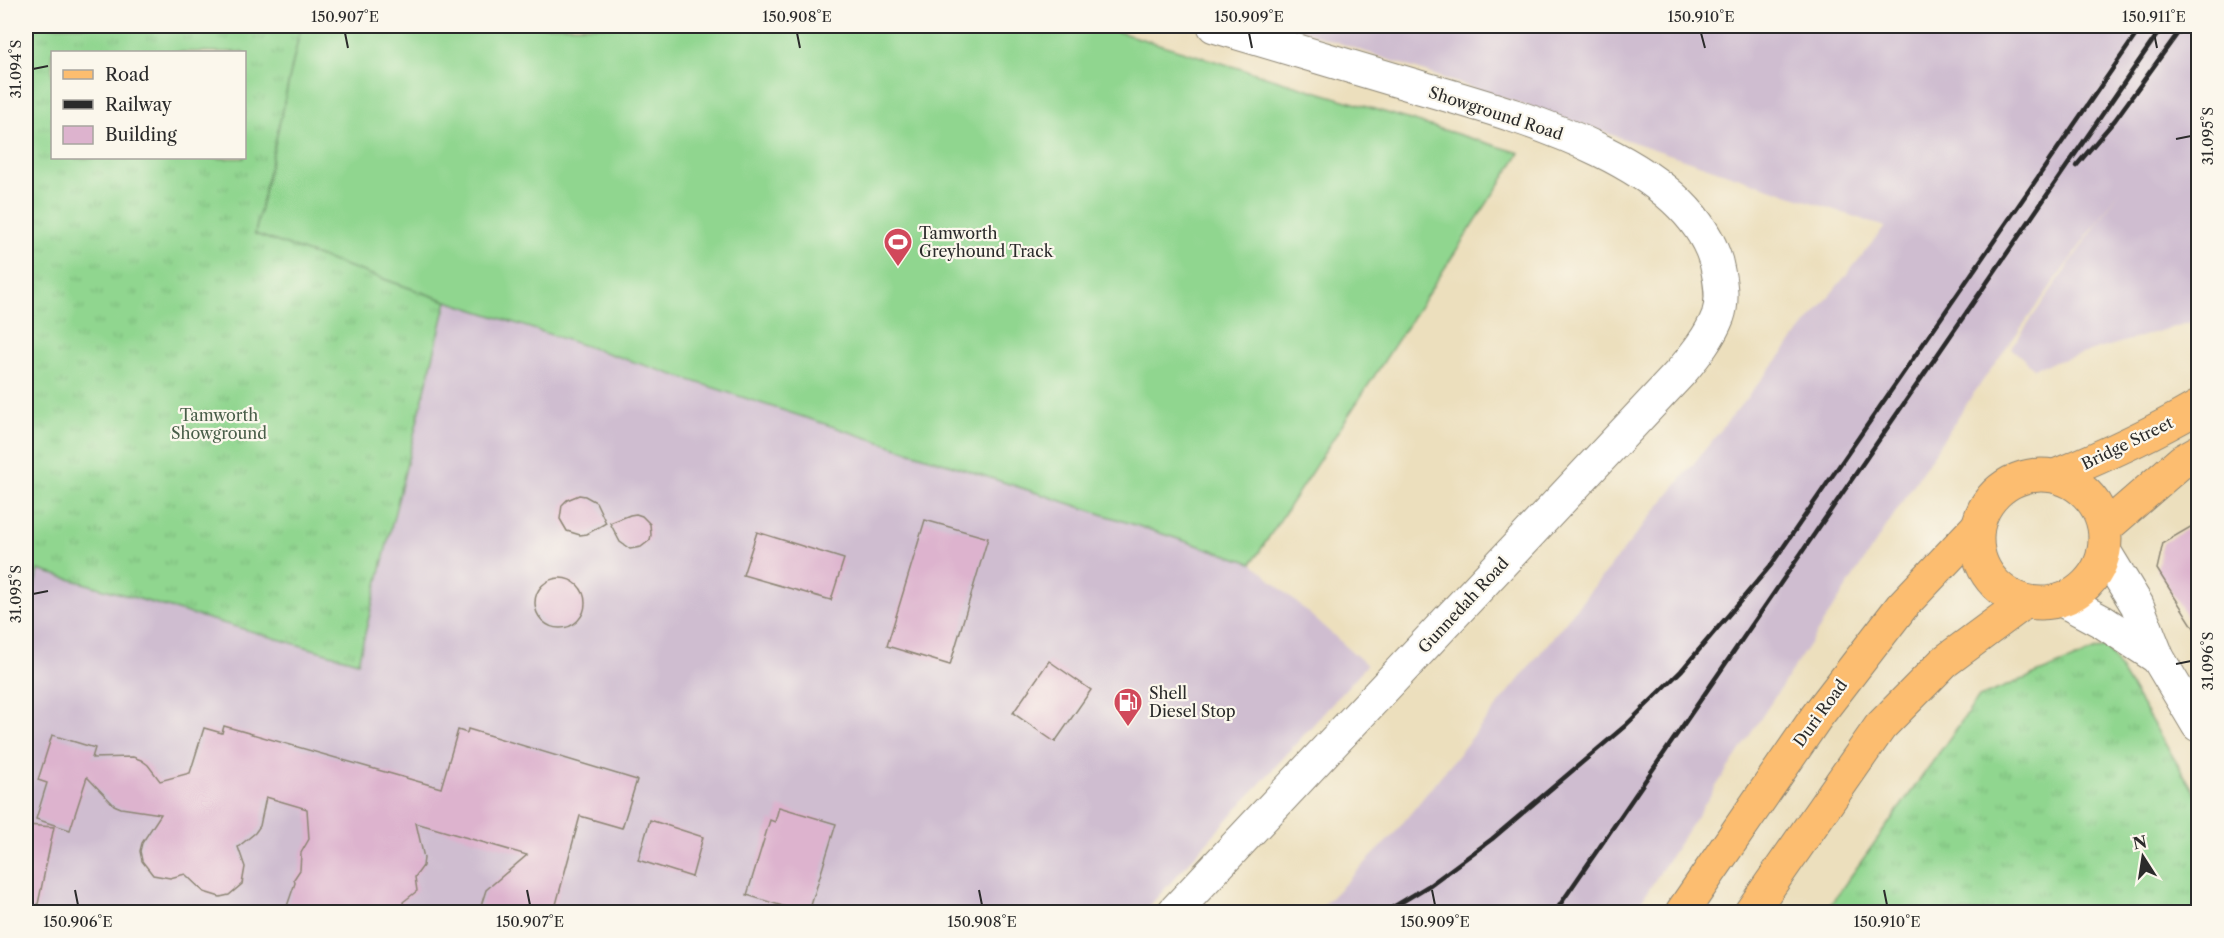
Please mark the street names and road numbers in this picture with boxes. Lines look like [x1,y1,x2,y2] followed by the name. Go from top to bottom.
[1426,82,1566,144] street label: Showground Road
[2078,412,2176,474] street label: Bridge Street
[1413,553,1513,657] street label: Gunnedah Road
[1789,675,1851,751] street label: Duri Road

